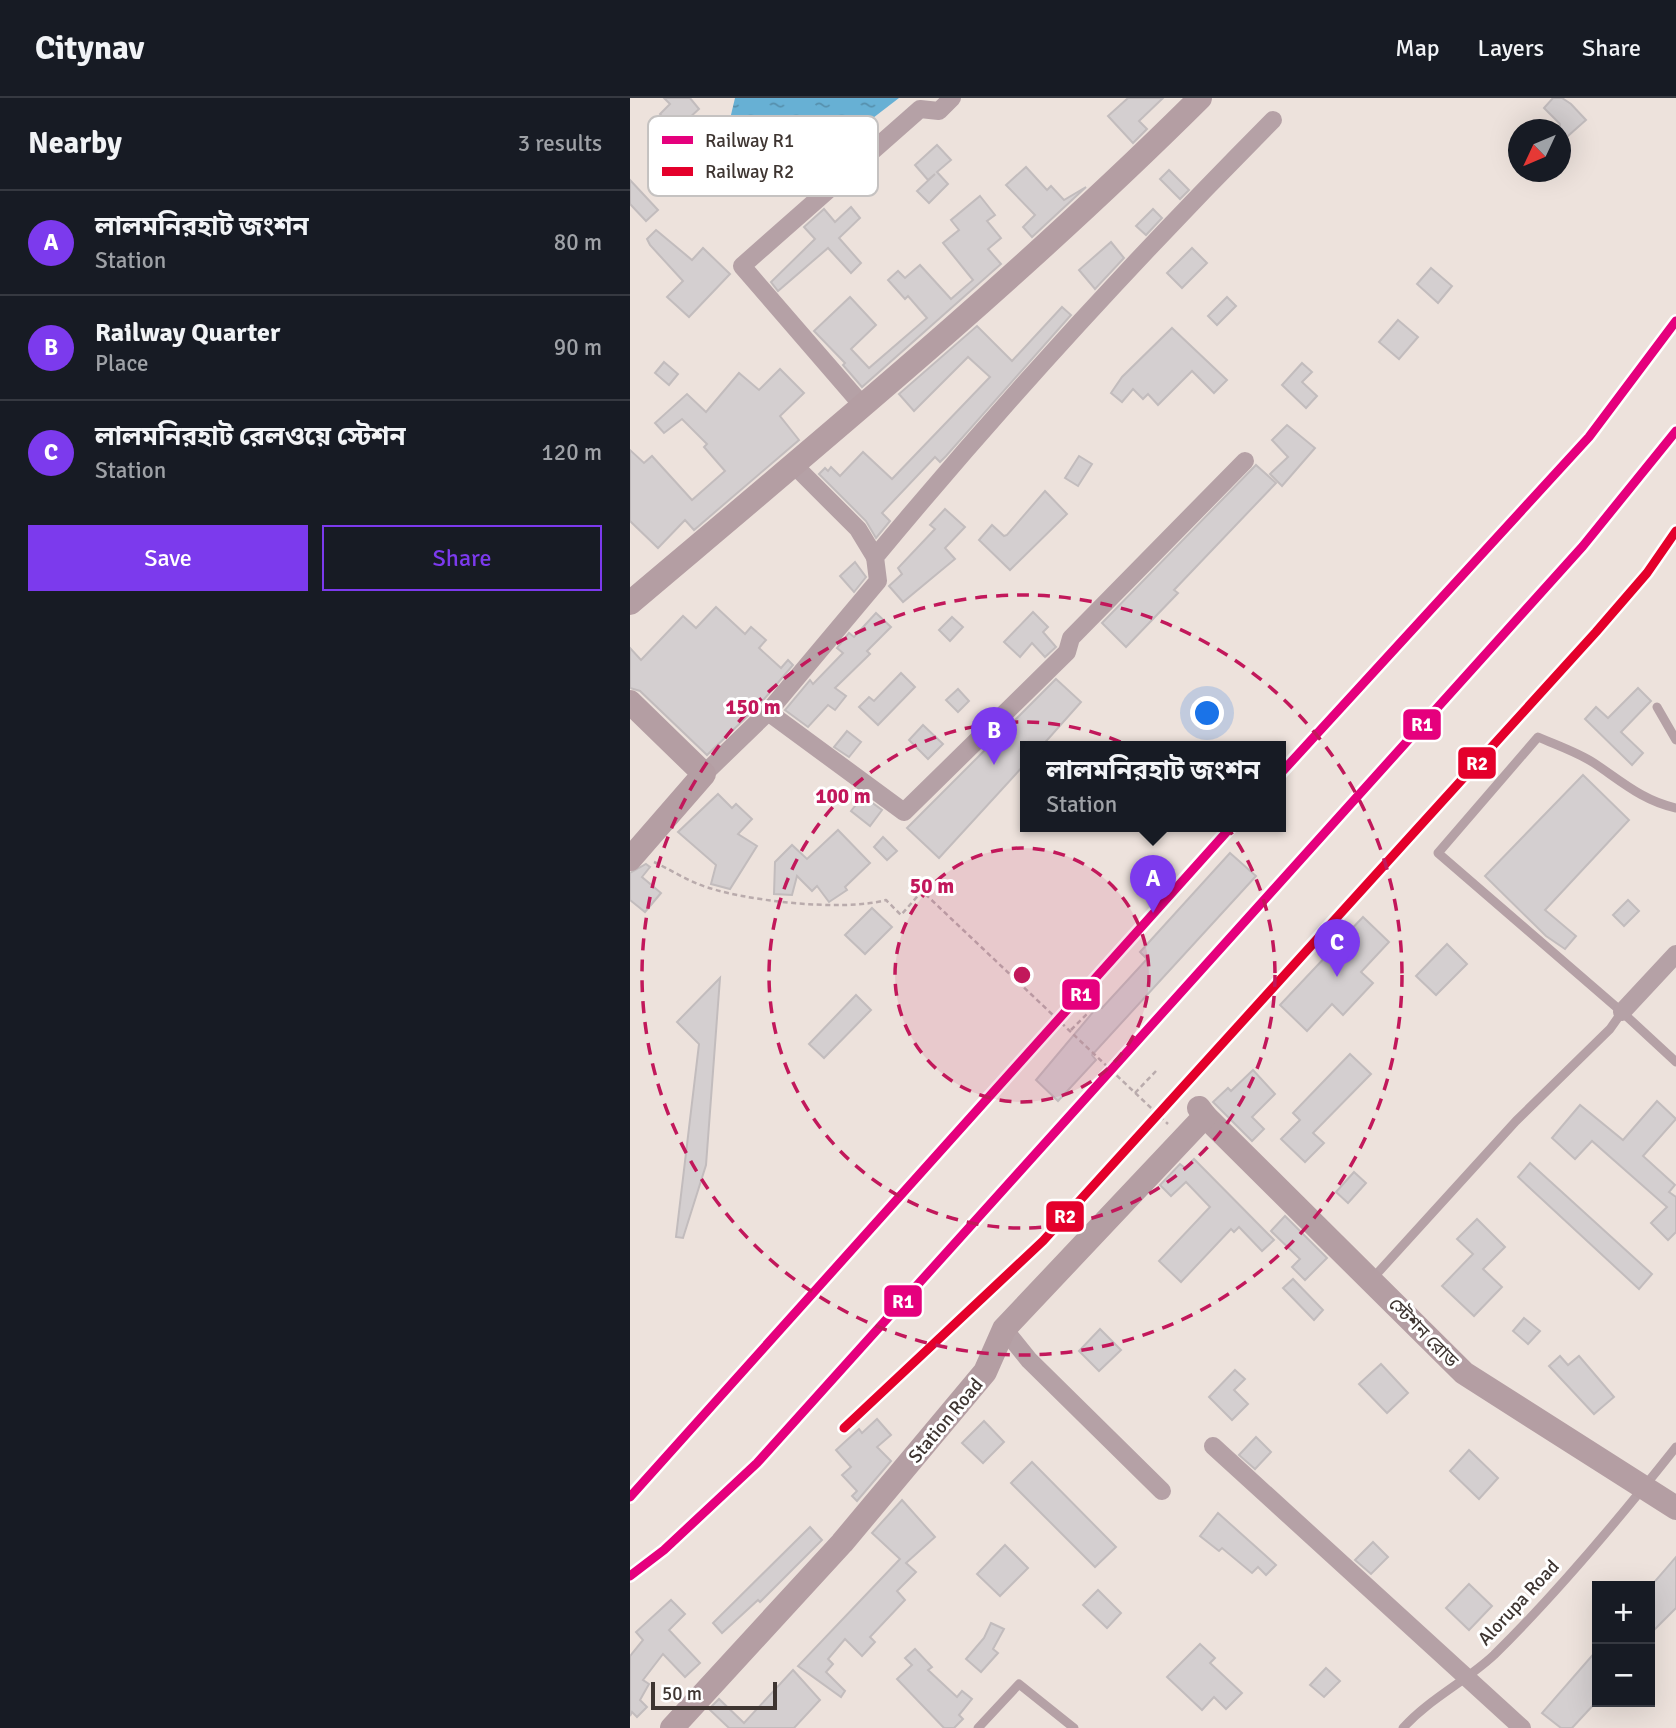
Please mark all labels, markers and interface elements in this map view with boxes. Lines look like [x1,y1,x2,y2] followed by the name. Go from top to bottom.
[35,28,144,69] text: Citynav
[1395,33,1440,63] text: Map
[1478,33,1544,63] text: Layers
[1582,33,1641,63] text: Share
[648,116,878,196] legend
[1508,119,1571,182] north arrow
[28,125,122,162] text: Nearby
[518,129,602,158] text: 3 results
[705,129,794,153] text: Railway R1
[705,160,794,184] text: Railway R2
[95,211,309,243] text: লালমনিরহাট জংশন
[44,228,58,257] text: A
[554,228,602,257] text: 80 m
[95,246,166,275] text: Station
[95,317,280,349] text: Railway Quarter
[44,333,58,362] text: B
[554,333,602,362] text: 90 m
[95,349,149,378] text: Place
[95,421,406,453] text: লালমনিরহাট রেলওয়ে স্টেশন
[44,438,58,467] text: C
[541,438,602,467] text: 120 m
[95,456,166,485] text: Station
[28,525,308,591] button: Save
[322,525,602,591] button: Share
[725,694,781,720] text: 150 m
[1190,696,1224,730] your location
[971,707,1017,765] pin: B
[1402,708,1442,741] line badge: R1
[1411,713,1433,737] text: R1
[1020,741,1286,832] popup
[1457,746,1497,780] line badge: R2
[1466,752,1488,776] text: R2
[1046,755,1260,787] text: লালমনিরহাট জংশন
[815,783,871,809] text: 100 m
[1046,790,1117,819] text: Station
[1130,855,1176,913] pin: A
[910,873,954,899] text: 50 m
[1314,919,1360,977] pin: C
[1010,963,1034,987] centre of rings
[1061,978,1101,1011] line badge: R1
[1070,983,1092,1007] text: R1
[1045,1200,1085,1233] line badge: R2
[1054,1205,1076,1229] text: R2
[883,1284,923,1318] line badge: R1
[892,1290,914,1314] text: R1
[1383,1293,1464,1373] street label: স্টেশন রোড
[903,1373,988,1468] street label: Station Road
[1473,1555,1565,1651] street label: Alorupa Road
[1592,1581,1655,1707] map controls
[1592,1581,1655,1644] button: +
[1592,1644,1655,1707] button: −
[651,1679,777,1711] scale bar
[662,1682,702,1706] text: 50 m

